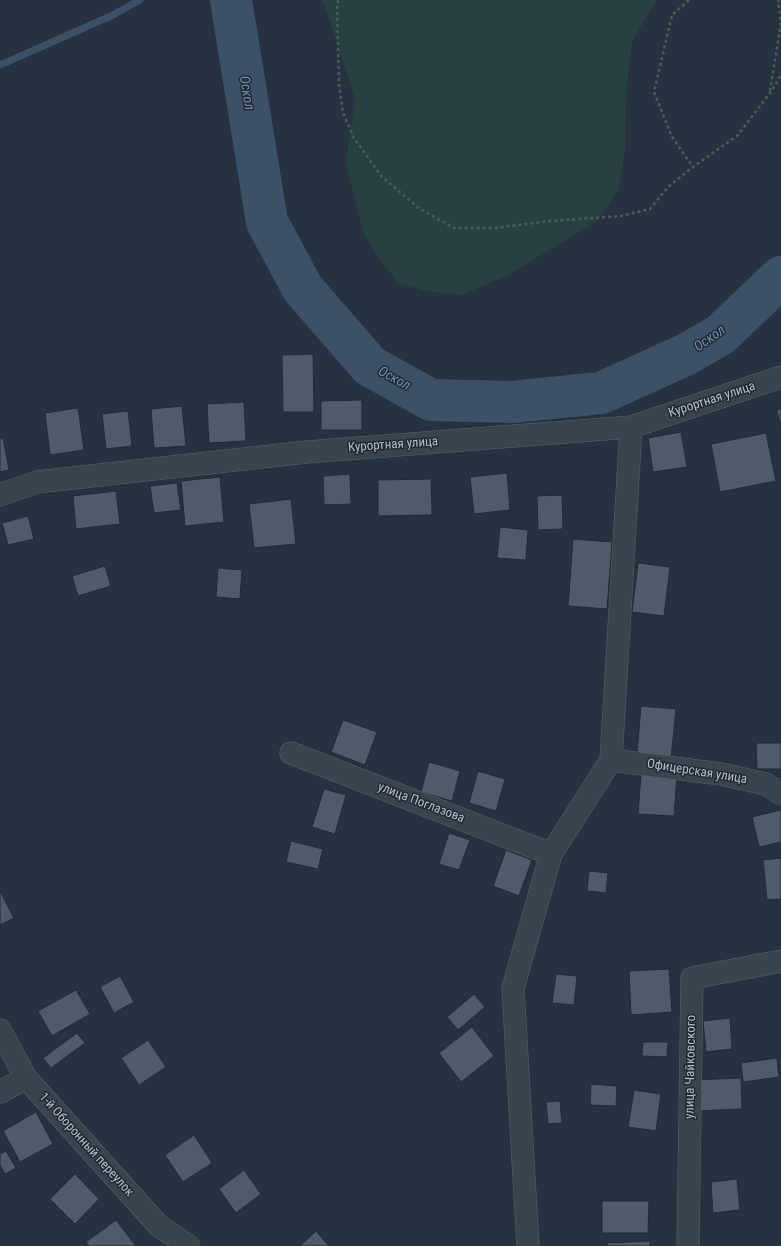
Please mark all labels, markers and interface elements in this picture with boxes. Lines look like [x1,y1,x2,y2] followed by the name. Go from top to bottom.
[235,75,257,111] water label: Оскол
[691,322,729,356] water label: Оскол
[375,363,413,395] water label: Оскол
[667,379,757,421] street label: Курортная улица
[347,434,439,456] street label: Курортная улица
[646,756,748,788] street label: Офицерская улица
[375,779,467,827] street label: улица Поглазова
[682,1015,700,1119] street label: улица Чайковского
[35,1090,137,1200] street label: 1-й Оборонный переулок

